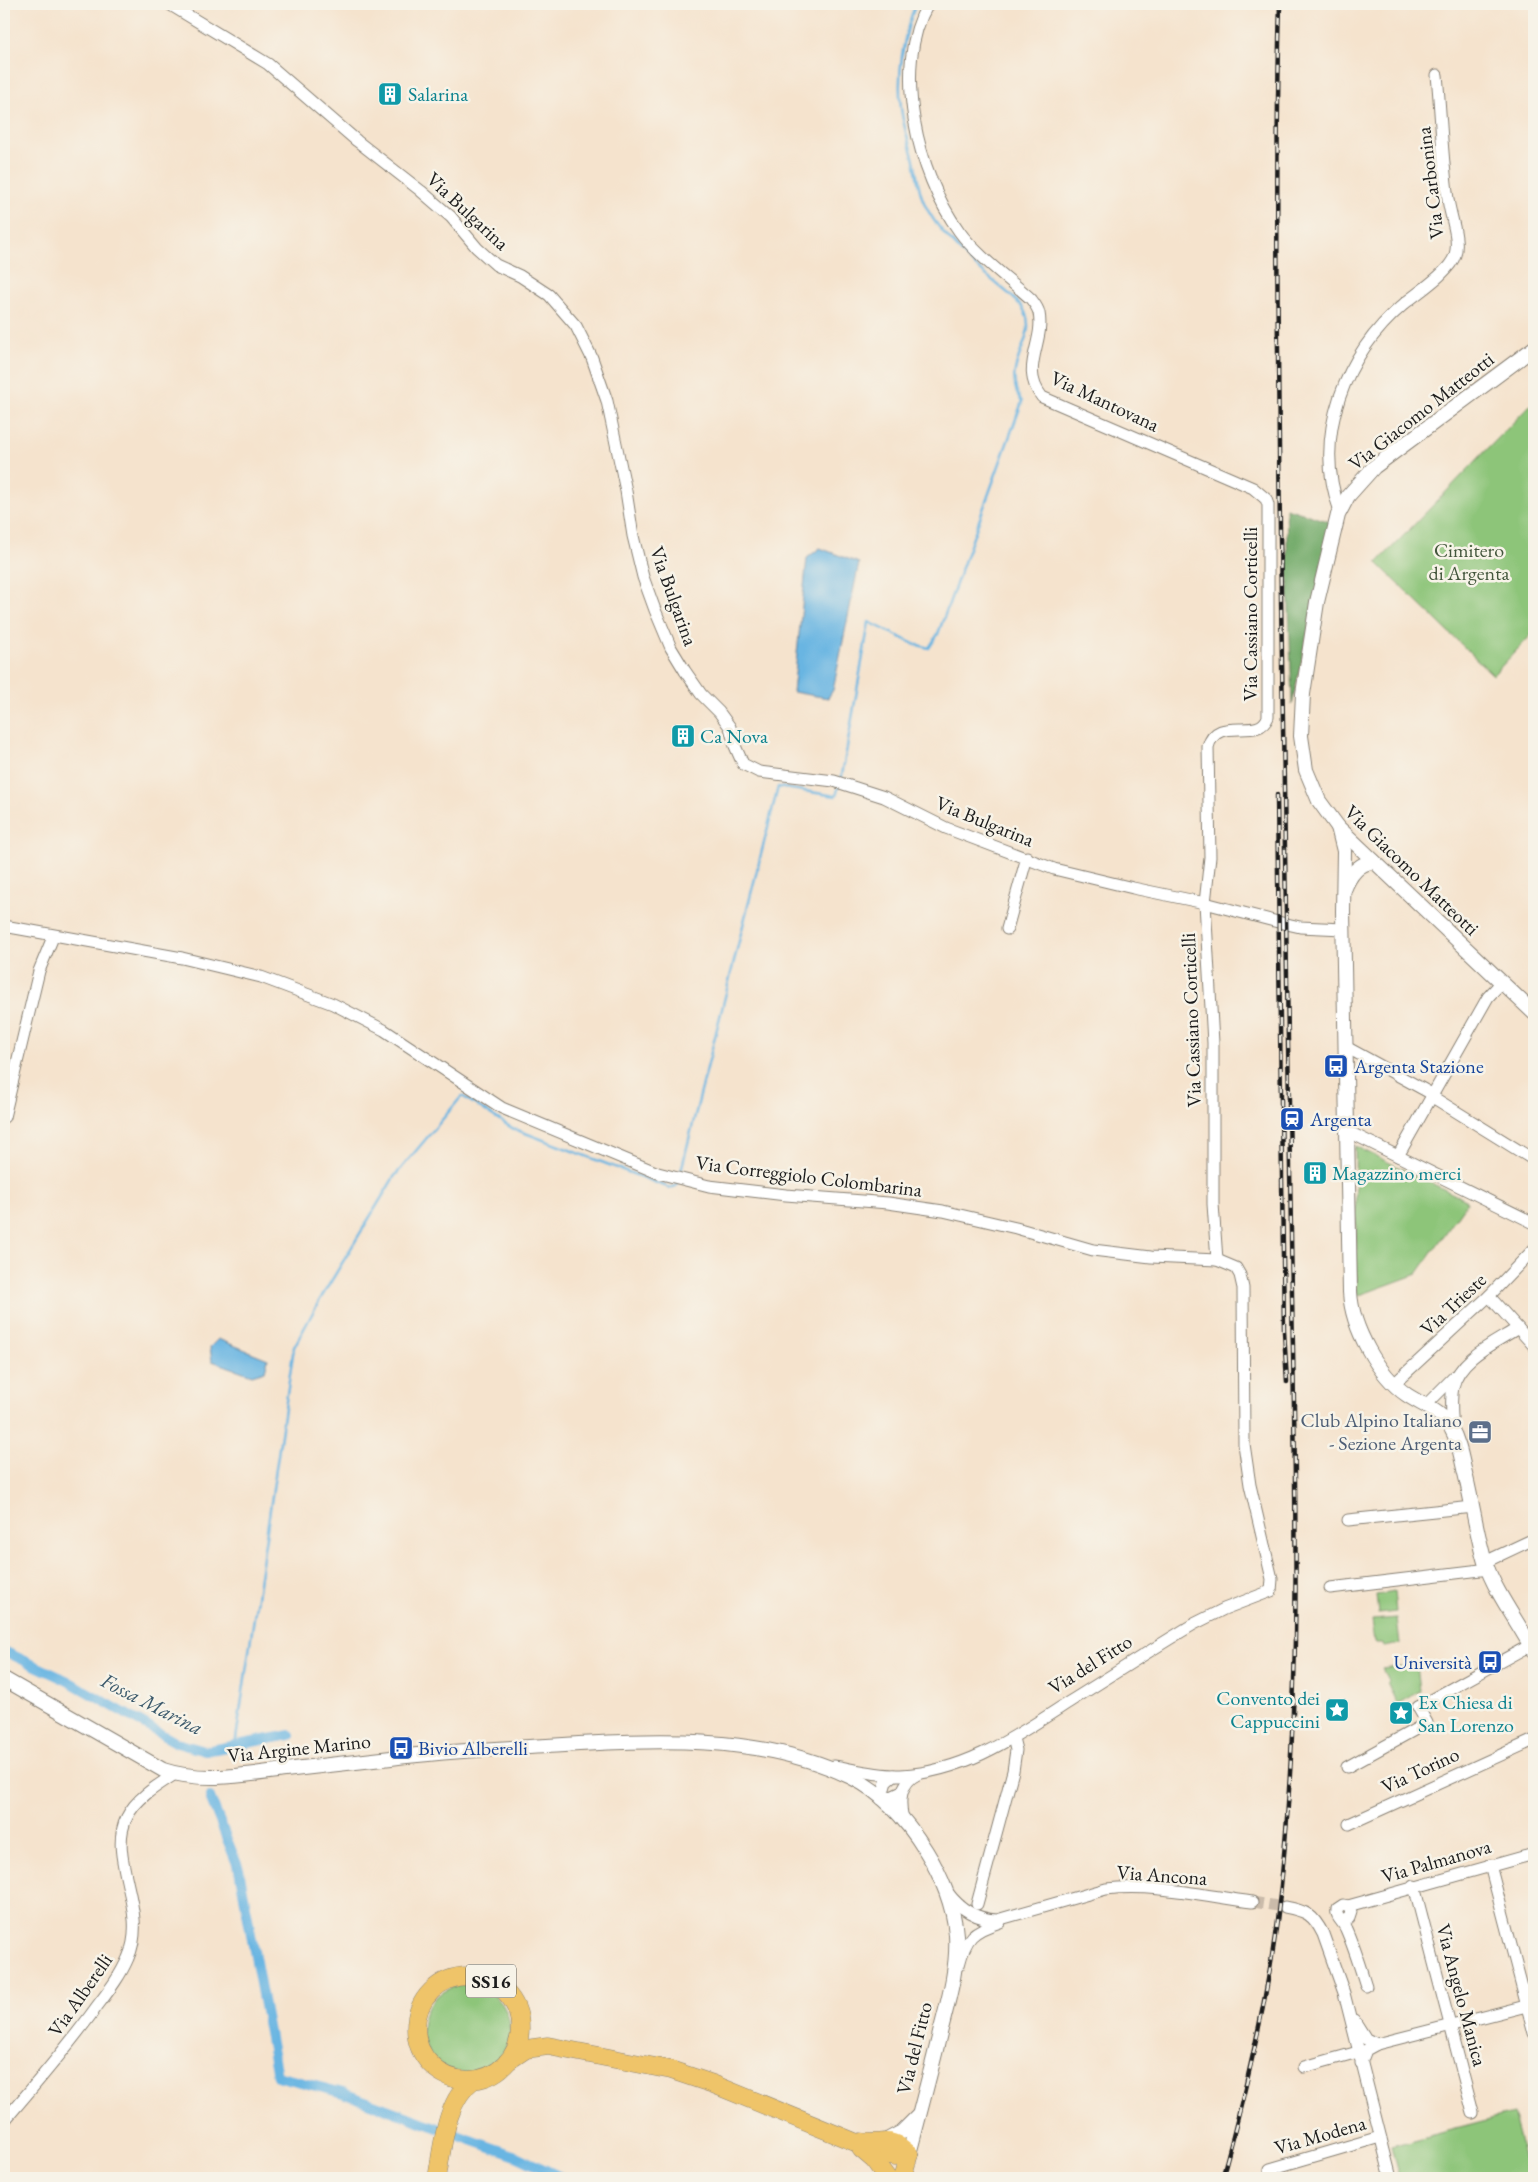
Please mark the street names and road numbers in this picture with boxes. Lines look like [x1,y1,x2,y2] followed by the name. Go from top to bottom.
[1410,125,1450,241] street label: Via Carbonina
[421,166,515,256] street label: Via Bulgarina
[1343,346,1499,476] street label: Via Giacomo Matteotti
[1047,365,1163,437] street label: Via Mantovana
[1237,527,1263,701] street label: Via Cassiano Corticelli
[644,543,704,649] street label: Via Bulgarina
[932,790,1038,853] street label: Via Bulgarina
[1339,799,1485,941] street label: Via Giacomo Matteotti
[1175,932,1207,1108] street label: Via Cassiano Corticelli
[694,1149,924,1203] street label: Via Correggiolo Colombarina
[1414,1267,1492,1341] street label: Via Trieste
[1043,1628,1137,1700] street label: Via del Fitto
[226,1728,372,1768] street label: Via Argine Marino
[1377,1741,1463,1799] street label: Via Torino
[1378,1833,1494,1889] street label: Via Palmanova
[1116,1859,1208,1891] street label: Via Ancona
[1430,1921,1494,2069] street label: Via Angelo Manica
[42,1948,118,2042] street label: Via Alberelli
[466,1964,516,1998] road number: SS16
[890,1999,938,2097] street label: Via del Fitto
[1271,2110,1369,2160] street label: Via Modena

